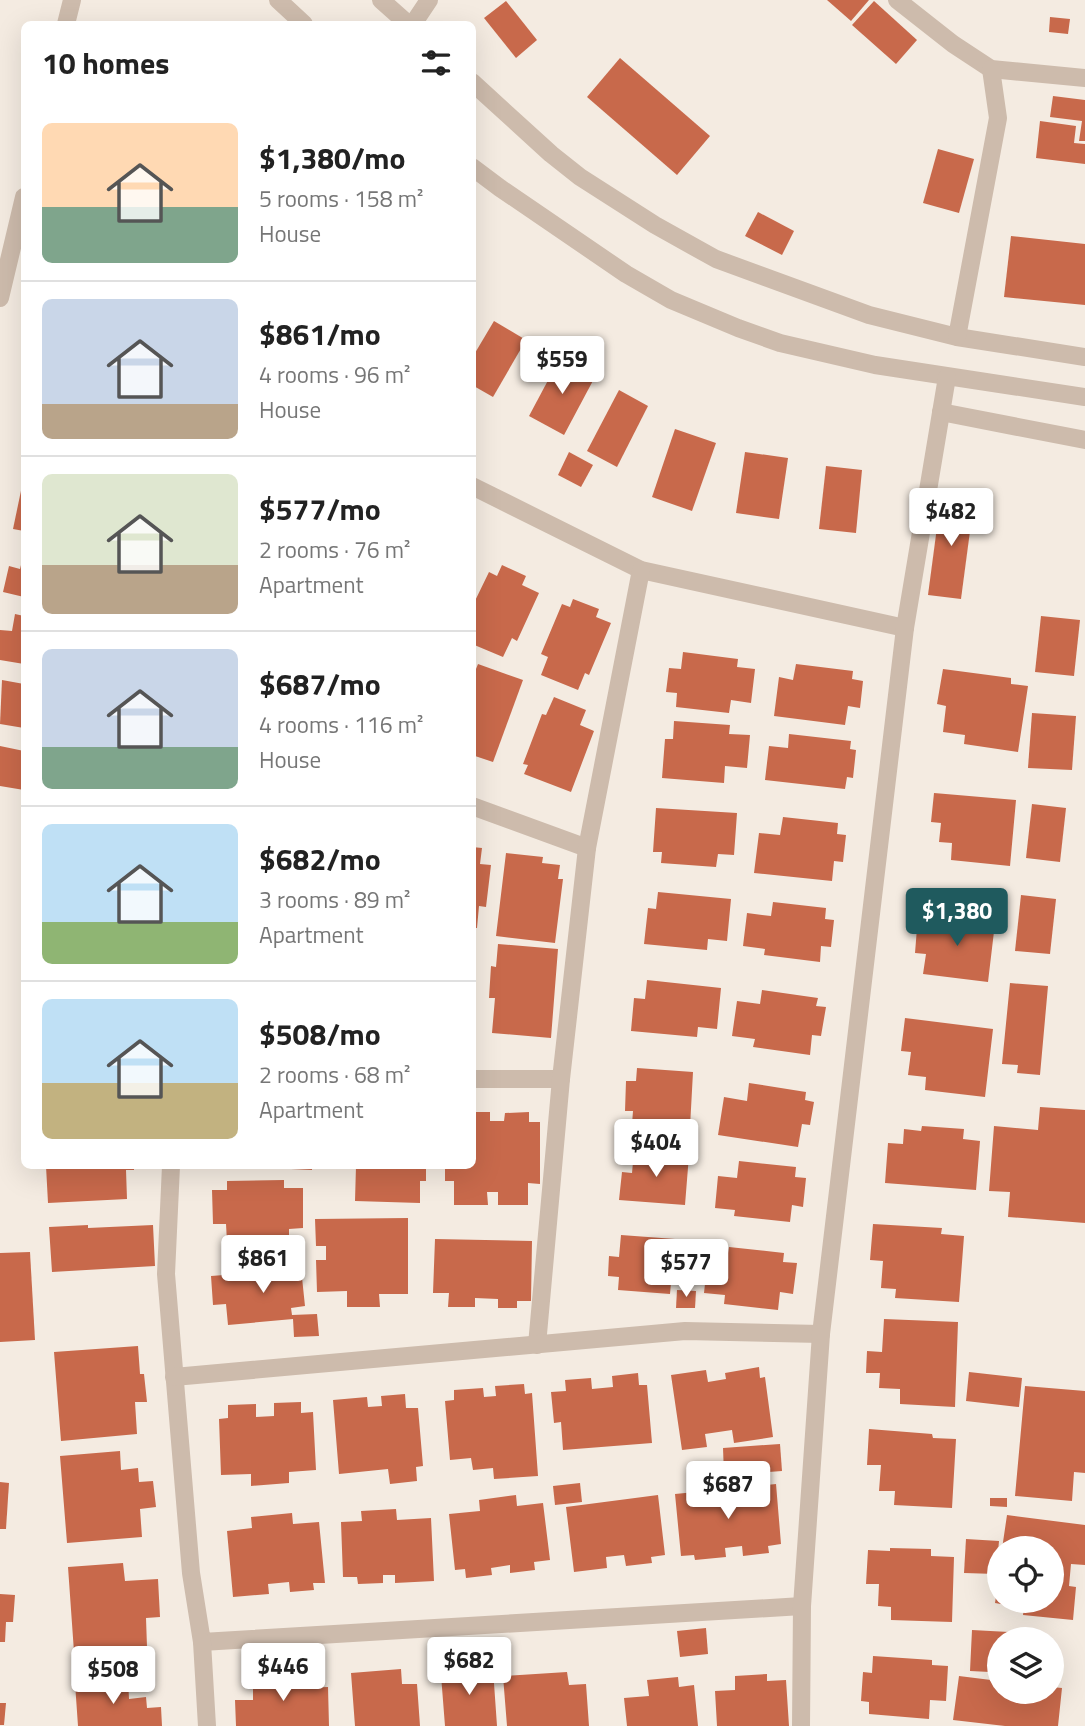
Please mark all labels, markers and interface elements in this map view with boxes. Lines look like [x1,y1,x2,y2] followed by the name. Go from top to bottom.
[42,40,169,86] text: 10 homes
[417,44,455,82] icon: filters
[259,135,405,181] text: $1,380/mo
[98,151,182,235] icon: home
[259,181,423,216] text: 5 rooms · 158 m²
[259,216,321,251] text: House
[259,311,381,357] text: $861/mo
[98,327,182,411] icon: home
[521,336,603,396] pin: $559
[536,341,588,376] text: $559
[259,357,410,392] text: 4 rooms · 96 m²
[259,392,321,427] text: House
[259,486,381,532] text: $577/mo
[910,489,992,548] pin: $482
[925,493,977,528] text: $482
[98,502,182,586] icon: home
[259,532,410,567] text: 2 rooms · 76 m²
[259,567,364,602] text: Apartment
[259,661,381,707] text: $687/mo
[98,677,182,761] icon: home
[259,707,423,742] text: 4 rooms · 116 m²
[259,742,321,777] text: House
[259,836,381,882] text: $682/mo
[98,852,182,936] icon: home
[259,882,410,917] text: 3 rooms · 89 m²
[900,888,1014,948] pin: $1,380
[922,893,992,928] text: $1,380
[259,917,364,952] text: Apartment
[259,1011,381,1057] text: $508/mo
[98,1027,182,1111] icon: home
[259,1057,410,1092] text: 2 rooms · 68 m²
[259,1092,364,1127] text: Apartment
[615,1120,697,1179] pin: $404
[630,1124,682,1159] text: $404
[222,1236,304,1295] pin: $861
[237,1240,289,1275] text: $861
[645,1240,727,1299] pin: $577
[660,1244,712,1279] text: $577
[687,1462,769,1521] pin: $687
[702,1466,754,1501] text: $687
[987,1536,1064,1704] map controls
[987,1536,1064,1613] button: locate
[987,1627,1064,1704] button: layers
[428,1638,510,1697] pin: $682
[443,1642,495,1677] text: $682
[242,1644,324,1703] pin: $446
[72,1646,154,1706] pin: $508
[257,1648,309,1683] text: $446
[87,1651,139,1686] text: $508

